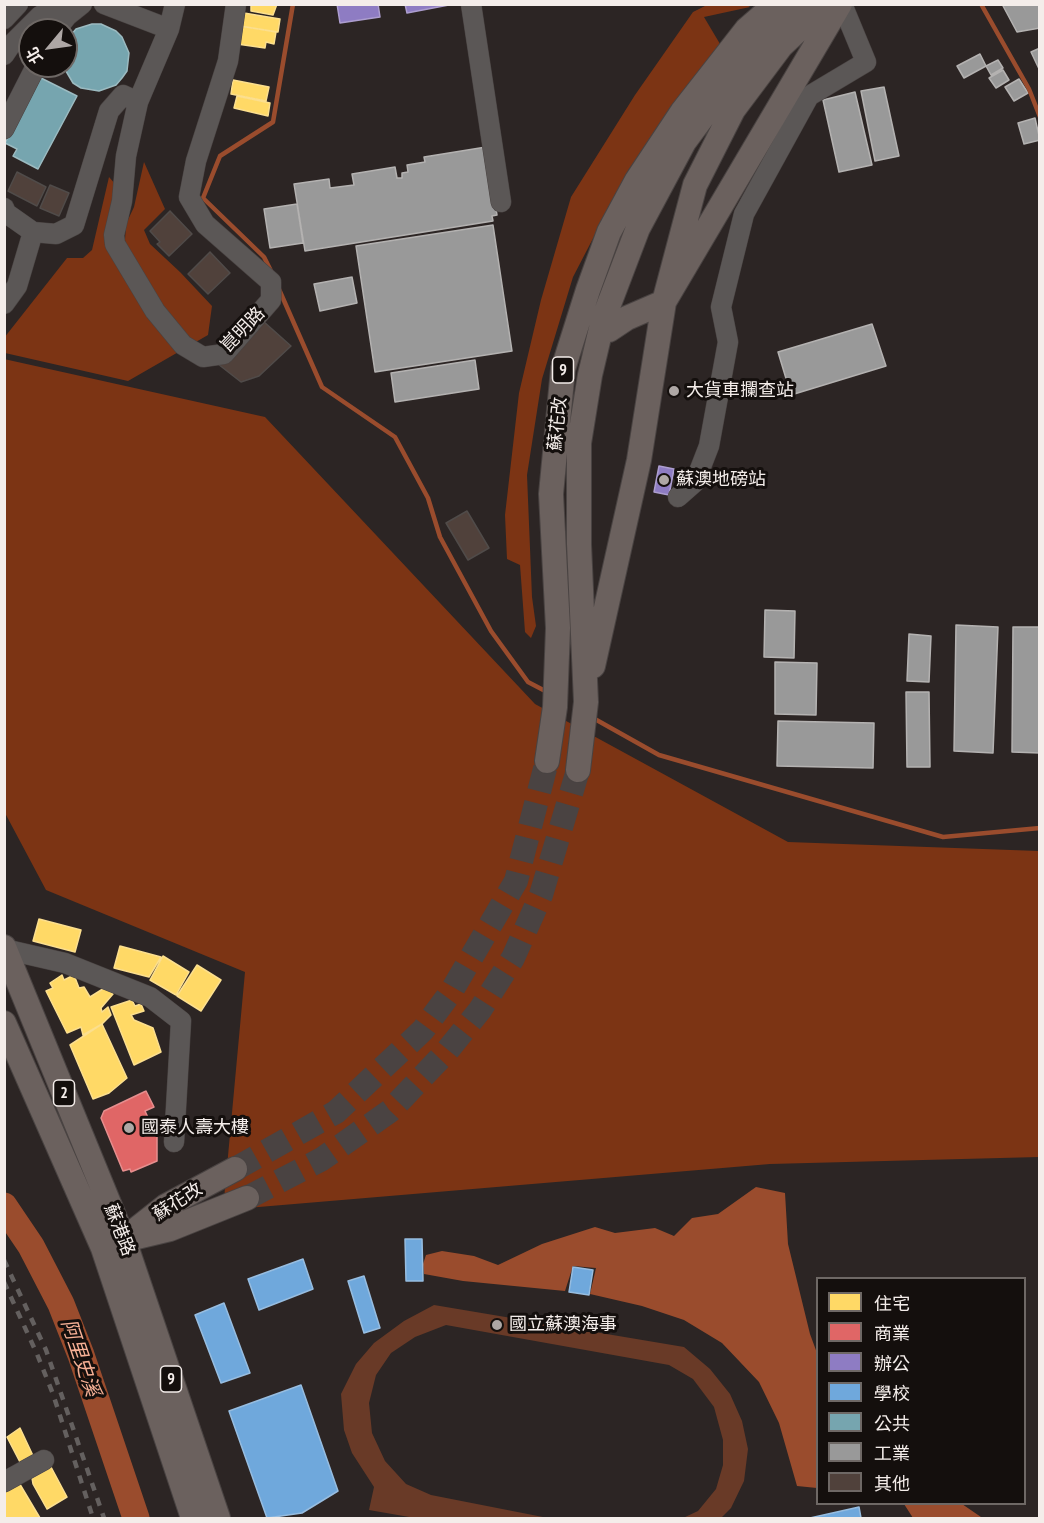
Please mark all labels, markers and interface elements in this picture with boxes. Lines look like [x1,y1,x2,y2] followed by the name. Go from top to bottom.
[18,18,78,78] north arrow
[21,44,47,68] text: 北
[216,303,270,357] street label: 崑明路
[552,357,574,383] road number: 9
[686,380,794,402] place label: 大貨車攔查站
[667,384,681,398] marker: 大貨車攔查站
[544,396,572,452] street label: 蘇花改
[676,469,766,491] place label: 蘇澳地磅站
[657,473,671,487] marker: 蘇澳地磅站
[54,1080,74,1106] road number: 2
[141,1117,249,1139] place label: 國泰人壽大樓
[122,1121,136,1135] marker: 國泰人壽大樓
[149,1179,207,1225] street label: 蘇花改
[99,1201,139,1259] street label: 蘇港路
[816,1277,1026,1505] legend
[874,1292,910,1315] text: 住宅
[509,1314,617,1336] place label: 國立蘇澳海事
[56,1316,104,1400] water label: 阿里史溪
[490,1318,504,1332] marker: 國立蘇澳海事
[874,1322,910,1345] text: 商業
[874,1352,910,1375] text: 辦公
[160,1366,182,1392] road number: 9
[874,1382,910,1405] text: 學校
[874,1412,910,1435] text: 公共
[874,1442,910,1465] text: 工業
[874,1472,910,1495] text: 其他

